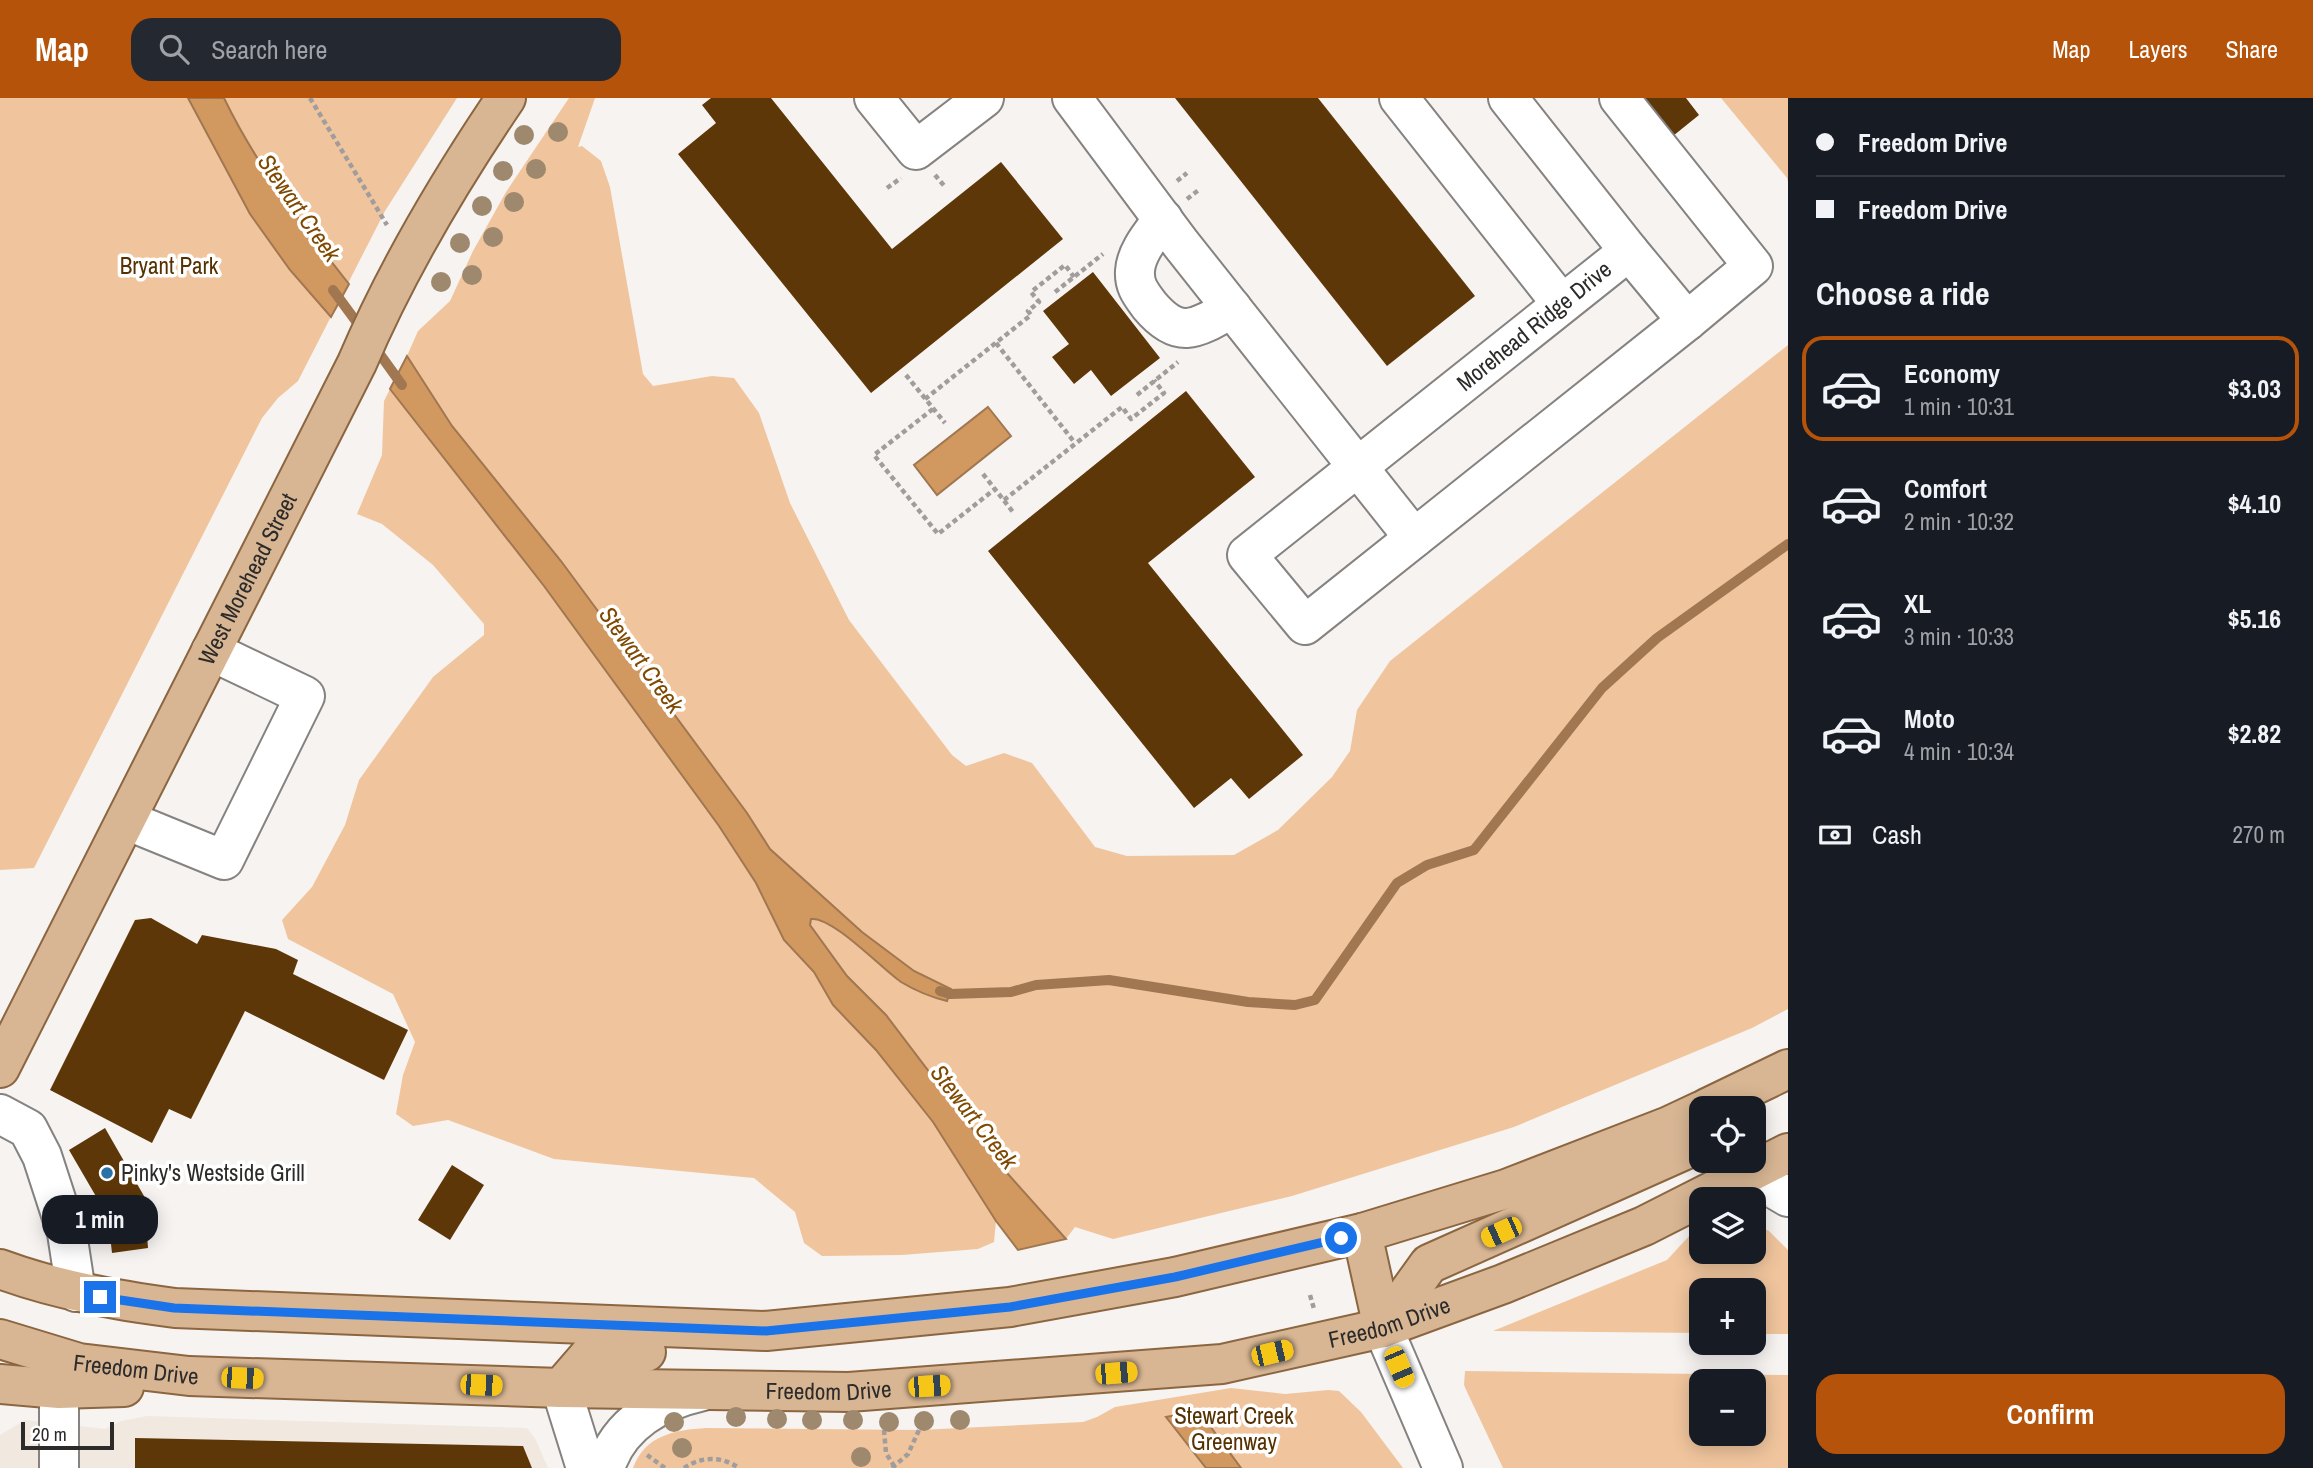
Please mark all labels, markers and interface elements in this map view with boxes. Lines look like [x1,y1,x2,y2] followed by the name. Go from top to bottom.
[131,18,621,81] search box
[35,27,89,71] text: Map
[155,30,193,68] icon: search
[211,32,327,67] text: Search here
[2052,33,2090,65] text: Map
[2128,33,2187,65] text: Layers
[2225,33,2278,65] text: Share
[1858,125,2007,160] text: Freedom Drive
[251,147,349,269] water label: Stewart Creek
[1858,192,2007,227] text: Freedom Drive
[120,250,219,281] park label: Bryant Park
[1450,254,1618,398] street label: Morehead Ridge Drive
[1816,272,1990,315] text: Choose a ride
[1904,356,2000,391] text: Economy
[1820,357,1883,420] icon: car
[2228,371,2281,406] text: $3.03
[1904,391,2014,422] text: 1 min · 10:31
[1904,471,1987,506] text: Comfort
[1820,472,1883,535] icon: car
[2228,486,2281,521] text: $4.10
[191,488,304,670] street label: West Morehead Street
[1904,506,2014,537] text: 2 min · 10:32
[1904,586,1931,621] text: XL
[1820,587,1883,650] icon: car
[592,600,692,720] water label: Stewart Creek
[2228,601,2281,636] text: $5.16
[1904,621,2014,652] text: 3 min · 10:33
[1904,701,1955,736] text: Moto
[1820,702,1883,765] icon: car
[2228,716,2281,751] text: $2.82
[1904,736,2014,767] text: 4 min · 10:34
[1816,816,1854,854] icon: cash
[1872,817,1922,852] text: Cash
[2233,819,2285,850] text: 270 m
[924,1057,1026,1176] water label: Stewart Creek
[1689,1096,1766,1446] map controls
[1689,1096,1766,1173] button: locate
[121,1157,305,1188] place label: Pinky's Westside Grill
[99,1165,115,1181] marker: Pinky's Westside Grill
[1689,1187,1766,1264] button: layers
[42,1196,158,1244] callout: 1 min
[75,1204,125,1235] text: 1 min
[1478,1214,1525,1250] car
[1325,1222,1357,1254] route start
[1689,1278,1766,1355] button: +
[84,1281,116,1313] route end
[1325,1289,1454,1355] street label: Freedom Drive
[1250,1338,1295,1368] car
[1382,1344,1417,1390] car
[72,1346,199,1391] street label: Freedom Drive
[1095,1361,1138,1385] car
[221,1367,264,1389] car
[1689,1369,1766,1446] button: −
[765,1373,892,1407] street label: Freedom Drive
[460,1374,503,1396] car
[908,1374,951,1398] car
[1816,1374,2285,1454] button: Confirm
[1174,1400,1294,1457] park label: Stewart Creek Greenway
[21,1419,114,1451] scale bar
[32,1421,67,1447] text: 20 m

